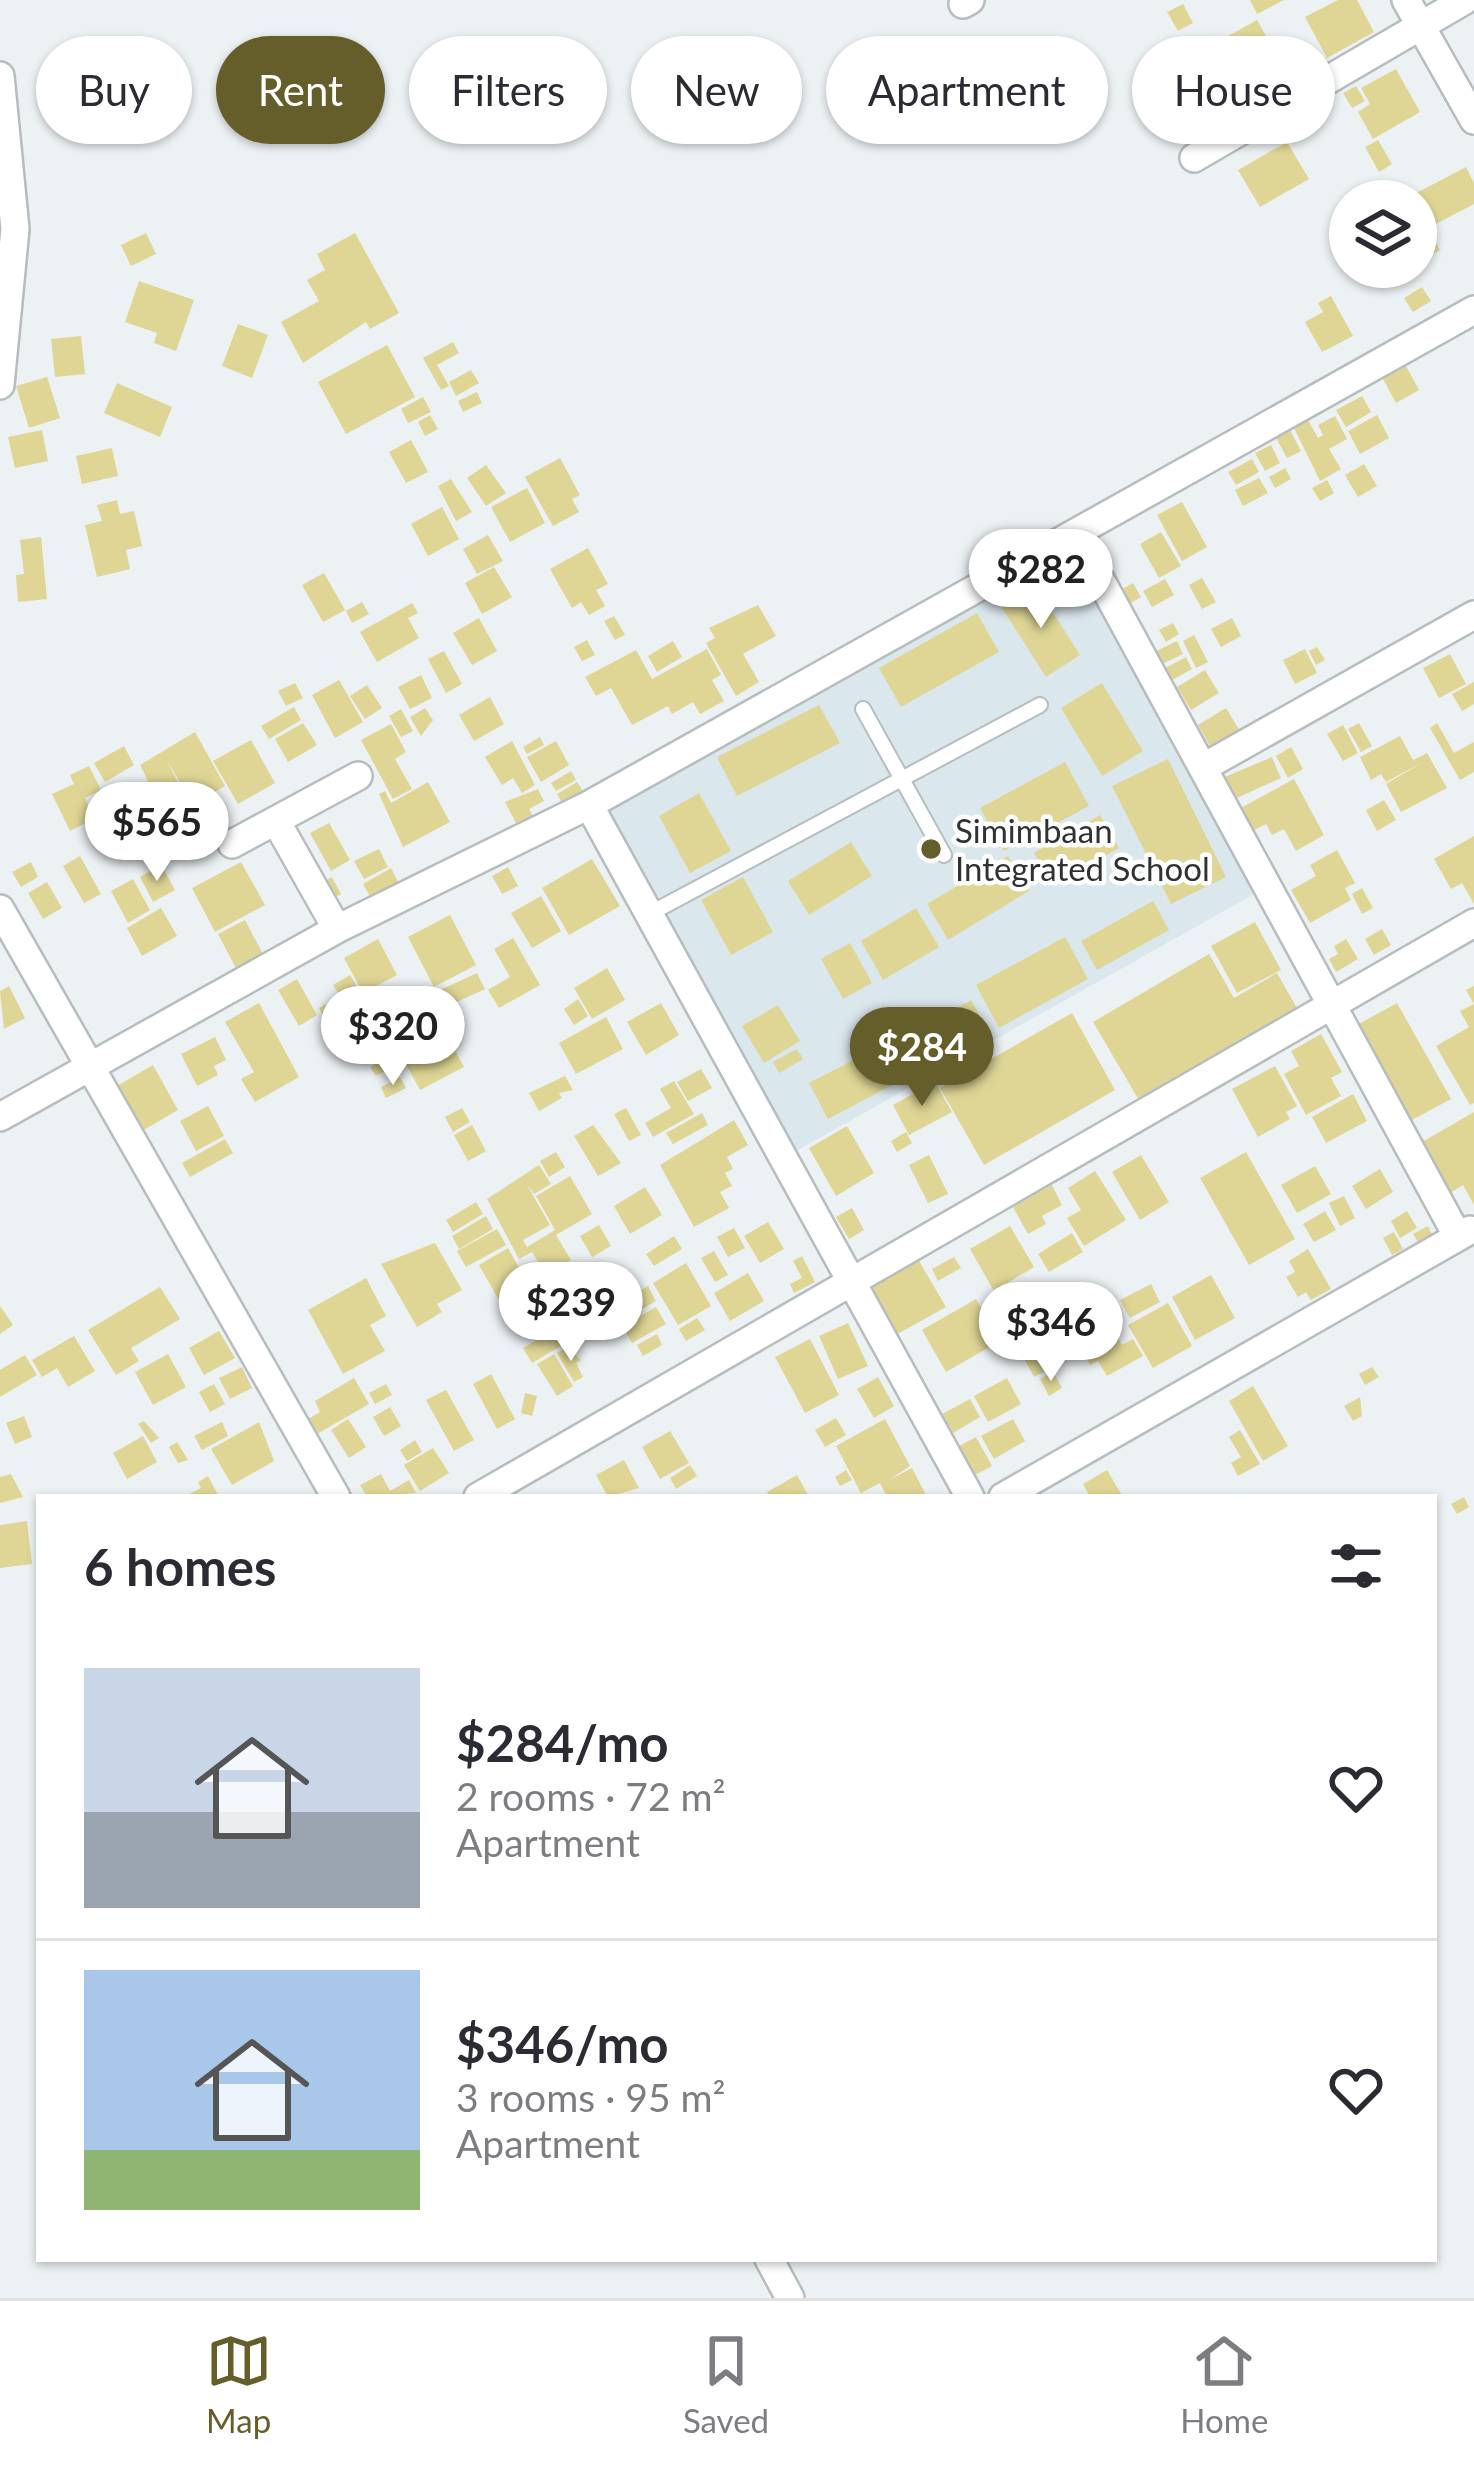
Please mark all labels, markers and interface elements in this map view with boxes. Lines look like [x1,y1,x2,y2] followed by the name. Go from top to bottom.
[36,36,192,144] chip: Buy
[216,36,385,144] chip: Rent
[409,36,607,144] chip: Filters
[631,36,802,144] chip: New
[826,36,1108,144] chip: Apartment
[1132,36,1335,144] chip: House
[1329,180,1437,288] map controls
[1329,180,1437,288] button: layers
[970,529,1112,631] pin: $282
[996,545,1086,591] text: $282
[86,782,228,884] pin: $565
[112,798,202,844] text: $565
[955,810,1210,888] place label: Simimbaan Integrated School
[918,836,944,862] marker: Simimbaan Integrated School
[322,986,464,1088] pin: $320
[348,1002,438,1048] text: $320
[851,1007,993,1109] pin: $284
[877,1023,967,1069] text: $284
[500,1262,642,1364] pin: $239
[526,1278,616,1324] text: $239
[980,1282,1122,1384] pin: $346
[1006,1298,1096,1344] text: $346
[1323,1533,1389,1599] icon: filters
[84,1536,276,1597] text: 6 homes
[456,1712,669,1773] text: $284/mo
[180,1716,324,1860] icon: home
[1323,1755,1389,1821] icon: heart
[456,1773,726,1819] text: 2 rooms · 72 m²
[456,1819,640,1865] text: Apartment
[456,2013,669,2074] text: $346/mo
[180,2018,324,2162] icon: home
[1323,2057,1389,2123] icon: heart
[456,2074,726,2120] text: 3 rooms · 95 m²
[456,2120,640,2166] text: Apartment
[206,2328,272,2440] tab: Map
[683,2328,769,2440] tab: Saved
[1180,2328,1268,2440] tab: Home

